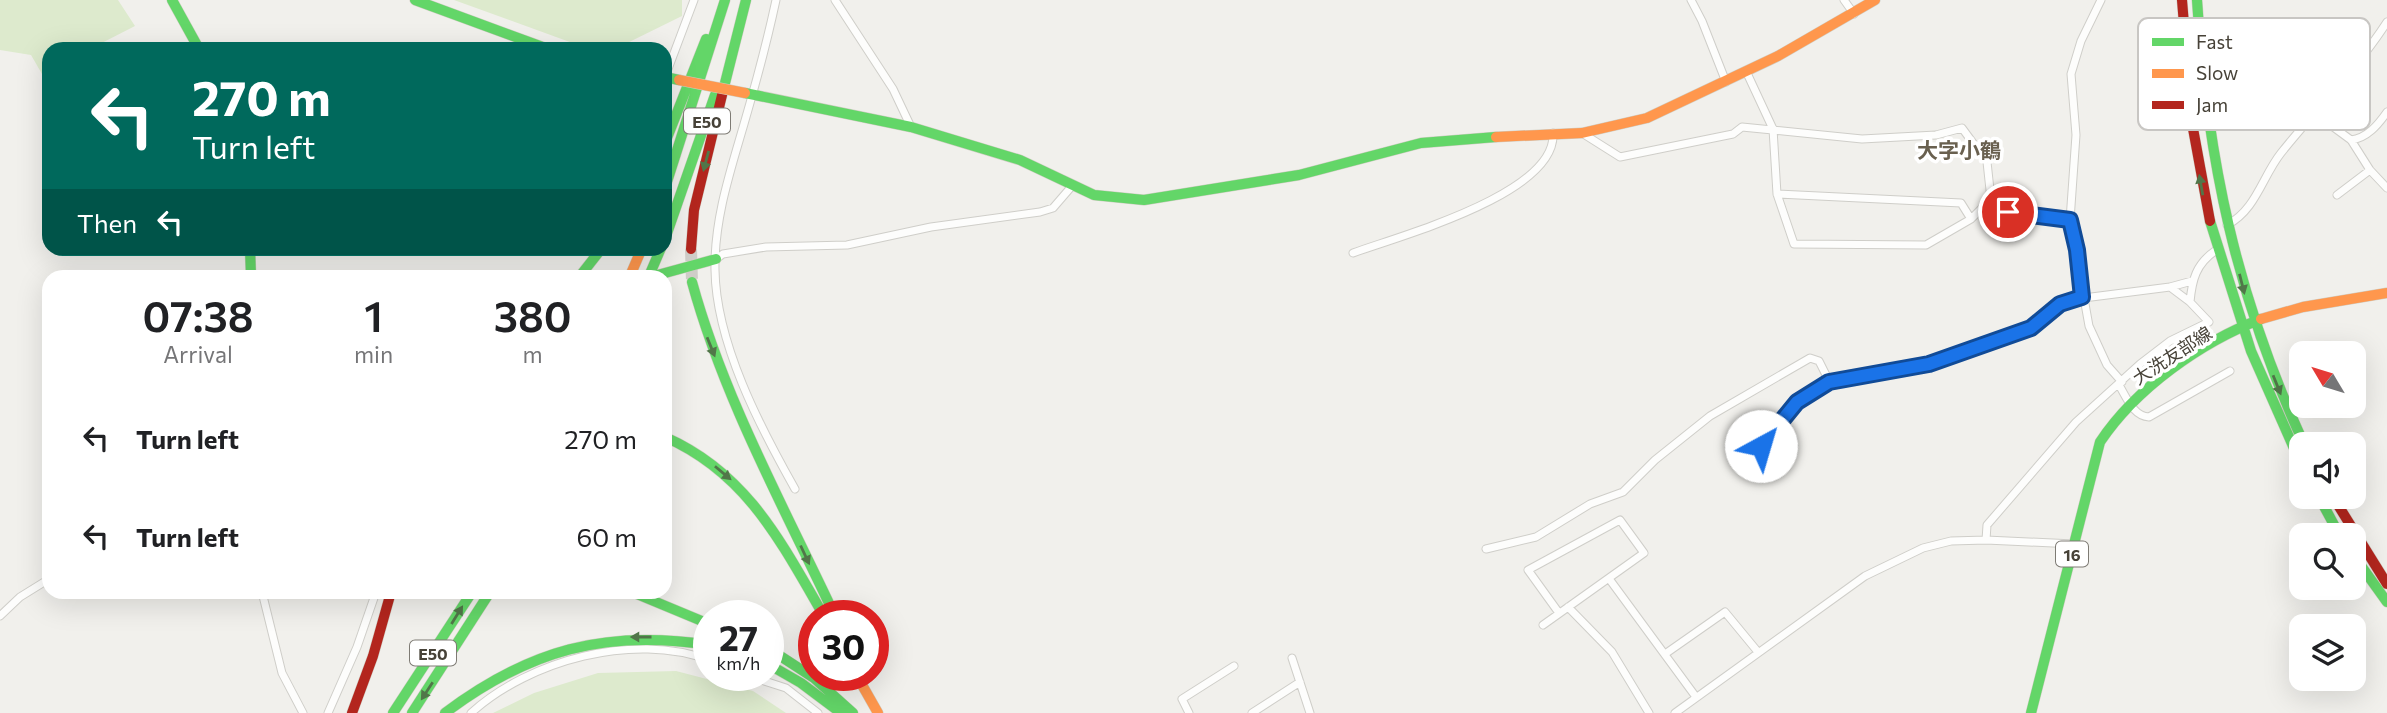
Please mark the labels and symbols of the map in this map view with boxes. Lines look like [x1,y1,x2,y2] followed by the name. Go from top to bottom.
[2138,18,2370,130] legend
[2196,30,2233,53] text: Fast
[2196,61,2238,84] text: Slow
[2196,93,2228,116] text: Jam
[684,108,730,134] road number: E50
[1917,137,2001,162] district label: 大字小鶴
[700,150,711,172] one-way arrow
[2195,174,2206,196] one-way arrow
[1978,182,2038,242] pin
[2237,273,2248,295] one-way arrow
[2128,321,2216,389] street label: 大洗友部線
[706,337,717,358] one-way arrow
[2289,341,2366,418] north arrow
[2272,374,2283,395] one-way arrow
[1724,409,1798,483] position arrow
[714,465,731,480] one-way arrow
[2056,541,2088,566] road number: 16
[799,545,810,565] one-way arrow
[798,600,889,691] speed limit sign: 30
[451,605,464,625] one-way arrow
[630,631,652,643] one-way arrow
[410,640,456,666] road number: E50
[421,681,434,700] one-way arrow

